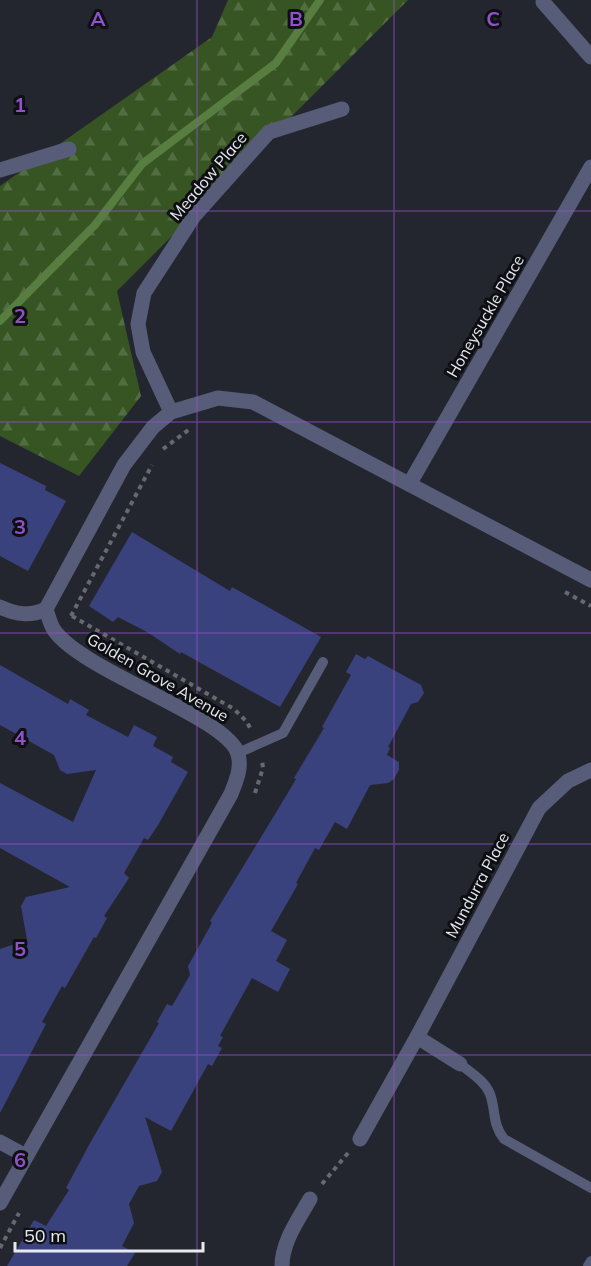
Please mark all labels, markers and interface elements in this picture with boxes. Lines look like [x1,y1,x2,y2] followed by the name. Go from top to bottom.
[91,6,106,31] text: A
[289,6,303,31] text: B
[486,6,500,31] text: C
[14,92,26,117] text: 1
[165,128,251,224] street label: Meadow Place
[442,251,528,381] street label: Honeysuckle Place
[14,303,26,328] text: 2
[14,514,26,539] text: 3
[84,628,232,726] street label: Golden Grove Avenue
[14,725,26,750] text: 4
[441,829,513,941] street label: Mundurra Place
[14,936,26,961] text: 5
[14,1147,26,1172] text: 6
[15,1215,202,1253] scale bar
[24,1224,66,1247] text: 50 m

